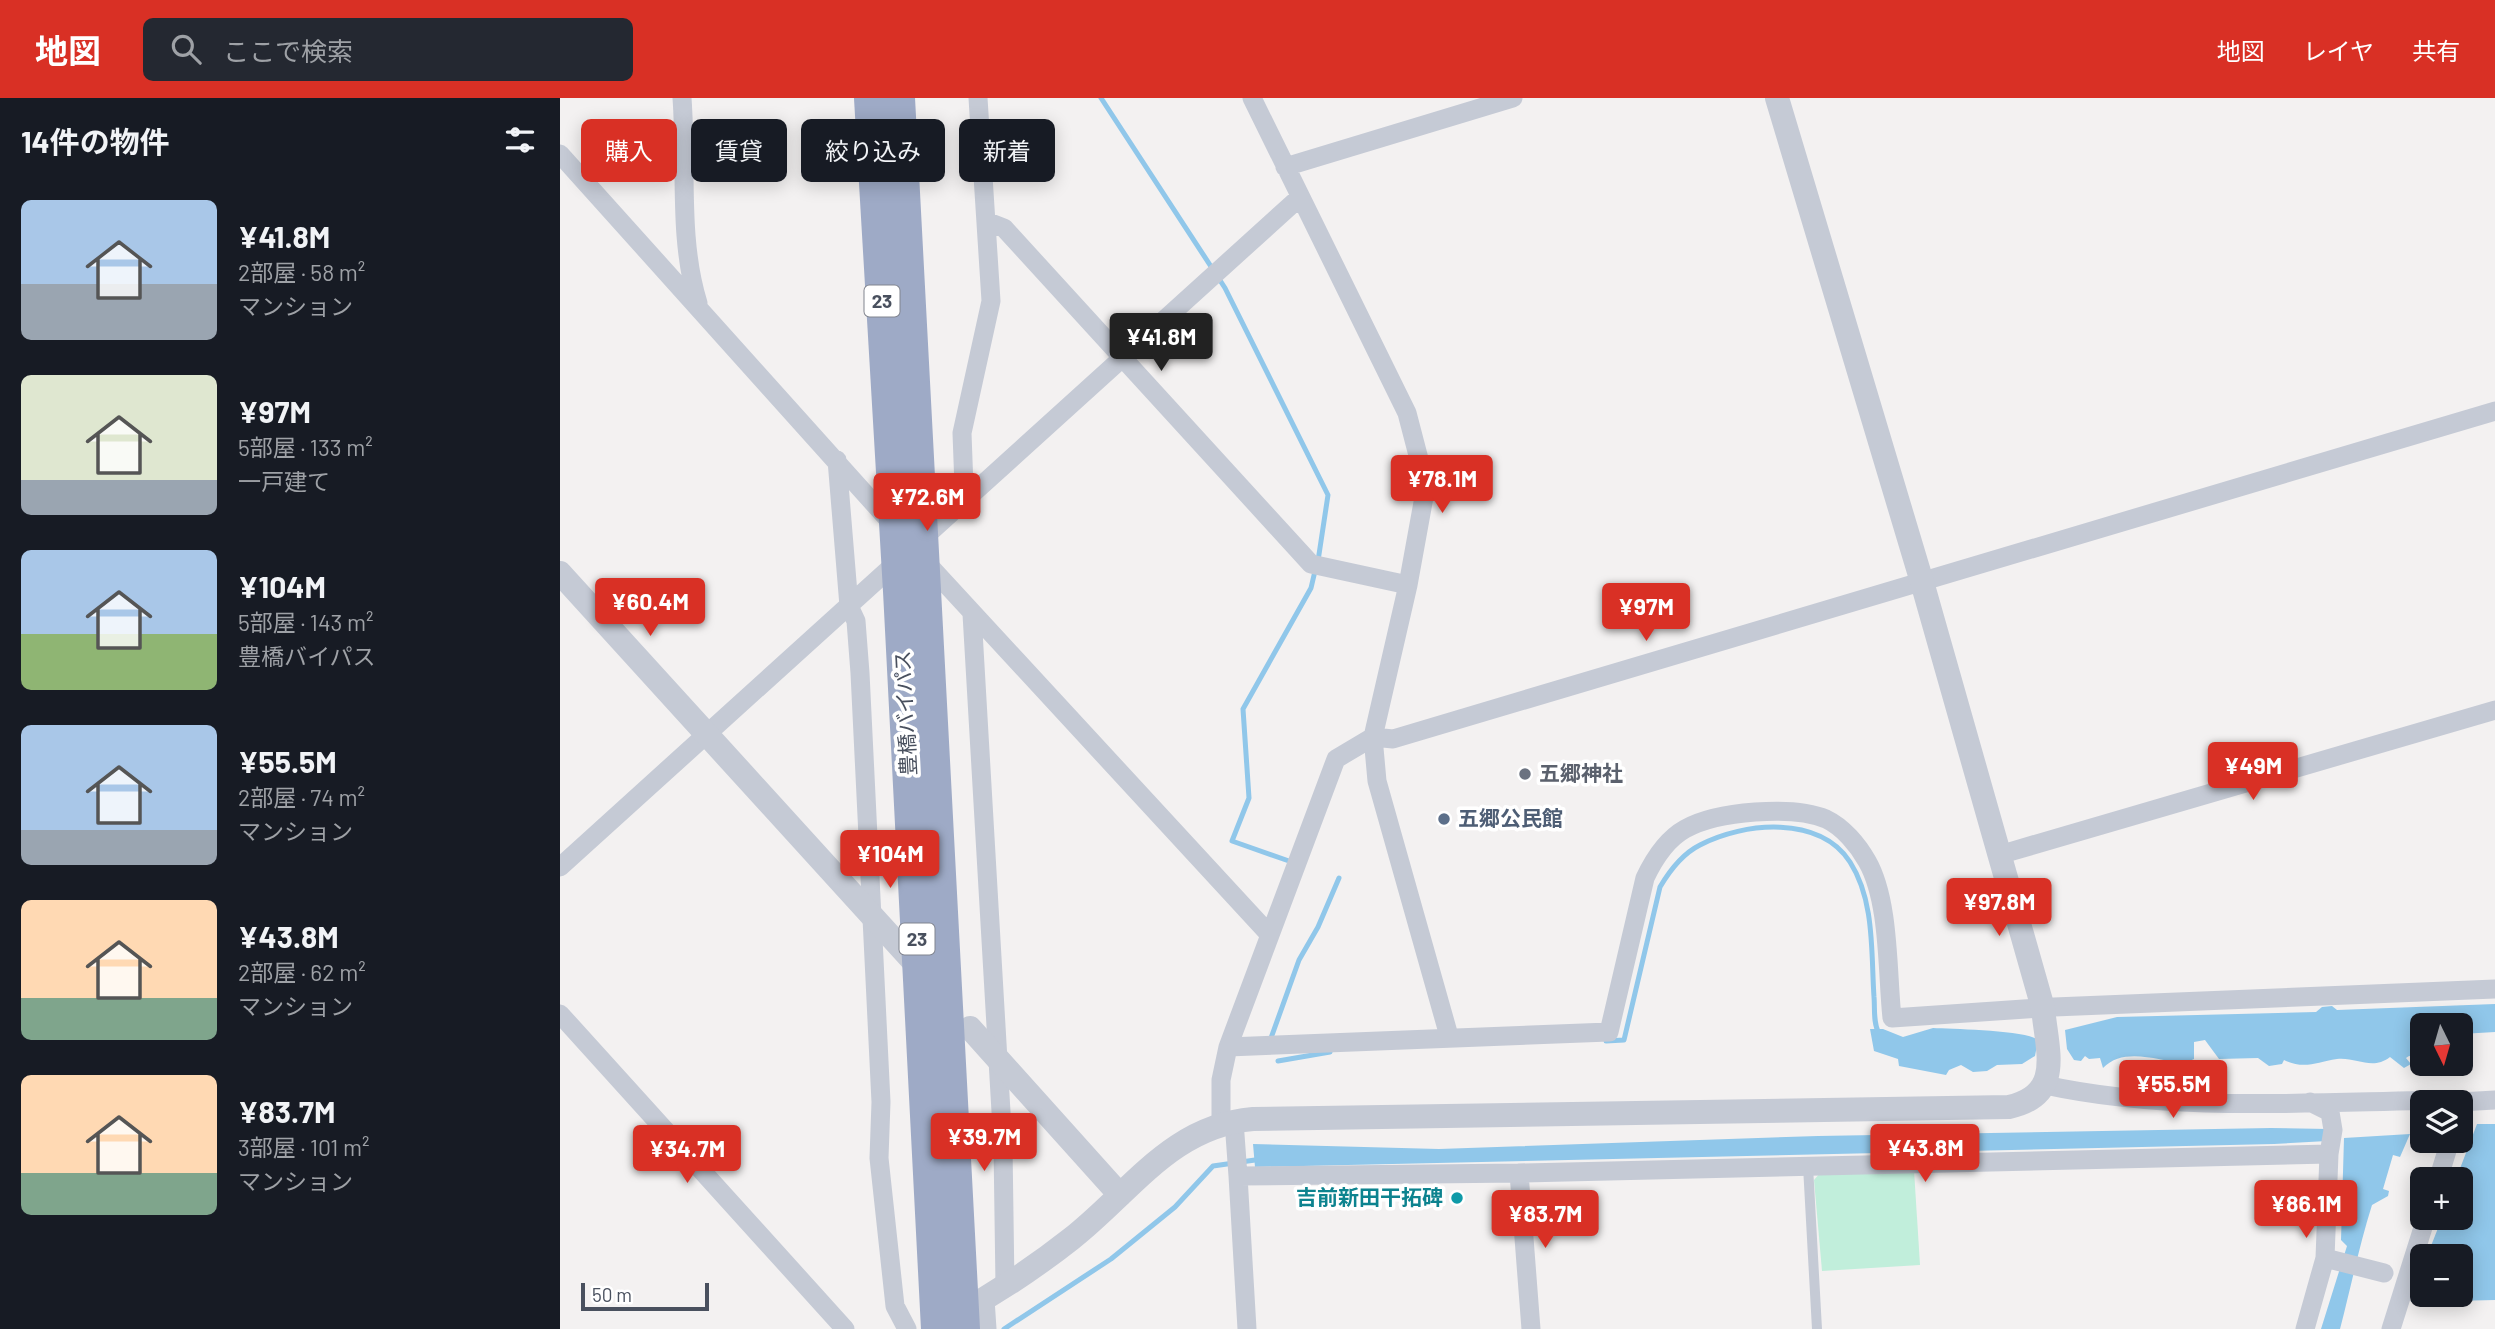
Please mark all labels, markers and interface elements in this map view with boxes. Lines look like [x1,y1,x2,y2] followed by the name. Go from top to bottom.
[143,18,633,81] search box
[35,30,101,70] text: 地図
[167,30,205,68] icon: search
[223,35,353,66] text: ここで検索
[2217,36,2265,65] text: 地図
[2303,36,2374,65] text: レイヤ
[2412,36,2460,65] text: 共有
[581,119,677,182] chip: 購入
[691,119,787,182] chip: 賃貸
[801,119,945,182] chip: 絞り込み
[959,119,1055,182] chip: 新着
[501,121,539,159] icon: filters
[21,123,170,159] text: 14件の物件
[238,218,330,254] text: ¥41.8M
[77,228,161,312] icon: home
[238,258,365,286] text: 2部屋 · 58 m²
[864,286,900,316] road number: 23
[238,292,353,320] text: マンション
[1104,314,1218,373] pin: ¥41.8M
[1126,322,1196,350] text: ¥41.8M
[238,393,311,429] text: ¥97M
[77,403,161,487] icon: home
[238,433,373,461] text: 5部屋 · 133 m²
[1385,456,1499,515] pin: ¥78.1M
[1407,464,1477,492] text: ¥78.1M
[238,467,330,495] text: 一戸建て
[870,474,984,533] pin: ¥72.6M
[889,482,965,510] text: ¥72.6M
[238,568,326,604] text: ¥104M
[77,578,161,662] icon: home
[593,578,707,638] pin: ¥60.4M
[1605,584,1687,643] pin: ¥97M
[611,587,689,615] text: ¥60.4M
[1618,592,1674,620] text: ¥97M
[238,608,374,636] text: 5部屋 · 143 m²
[238,642,376,670] text: 豊橋バイパス
[889,650,920,776] street label: 豊橋バイパス
[2212,742,2294,802] pin: ¥49M
[238,743,337,779] text: ¥55.5M
[2224,751,2282,779] text: ¥49M
[77,753,161,837] icon: home
[1539,760,1623,785] place label: 五郷神社
[1517,766,1533,782] marker: 五郷神社
[238,783,365,811] text: 2部屋 · 74 m²
[1458,805,1563,830] place label: 五郷公民館
[1436,811,1452,827] marker: 五郷公民館
[238,817,353,845] text: マンション
[841,830,939,890] pin: ¥104M
[856,839,924,867] text: ¥104M
[1942,878,2056,938] pin: ¥97.8M
[1963,887,2035,915] text: ¥97.8M
[238,918,339,954] text: ¥43.8M
[900,924,934,954] road number: 23
[77,928,161,1012] icon: home
[238,958,366,986] text: 2部屋 · 62 m²
[238,992,353,1020] text: マンション
[2410,1013,2473,1076] north arrow
[2410,1013,2473,1307] map controls
[2116,1060,2230,1120] pin: ¥55.5M
[2135,1069,2211,1097] text: ¥55.5M
[2410,1090,2473,1153] button: layers
[238,1093,335,1129] text: ¥83.7M
[77,1103,161,1187] icon: home
[927,1114,1041,1173] pin: ¥39.7M
[947,1122,1021,1150] text: ¥39.7M
[1868,1124,1982,1184] pin: ¥43.8M
[630,1126,744,1185] pin: ¥34.7M
[238,1133,369,1161] text: 3部屋 · 101 m²
[1886,1133,1964,1161] text: ¥43.8M
[649,1134,725,1162] text: ¥34.7M
[238,1167,353,1195] text: マンション
[2410,1167,2473,1230] button: +
[2249,1180,2363,1240] pin: ¥86.1M
[1296,1184,1443,1209] place label: 吉前新田干拓碑
[2270,1189,2342,1217] text: ¥86.1M
[1449,1190,1465,1206] marker: 吉前新田干拓碑
[1488,1190,1602,1250] pin: ¥83.7M
[1508,1199,1582,1227] text: ¥83.7M
[2410,1244,2473,1307] button: −
[581,1280,709,1312] scale bar
[592,1283,632,1306] text: 50 m

